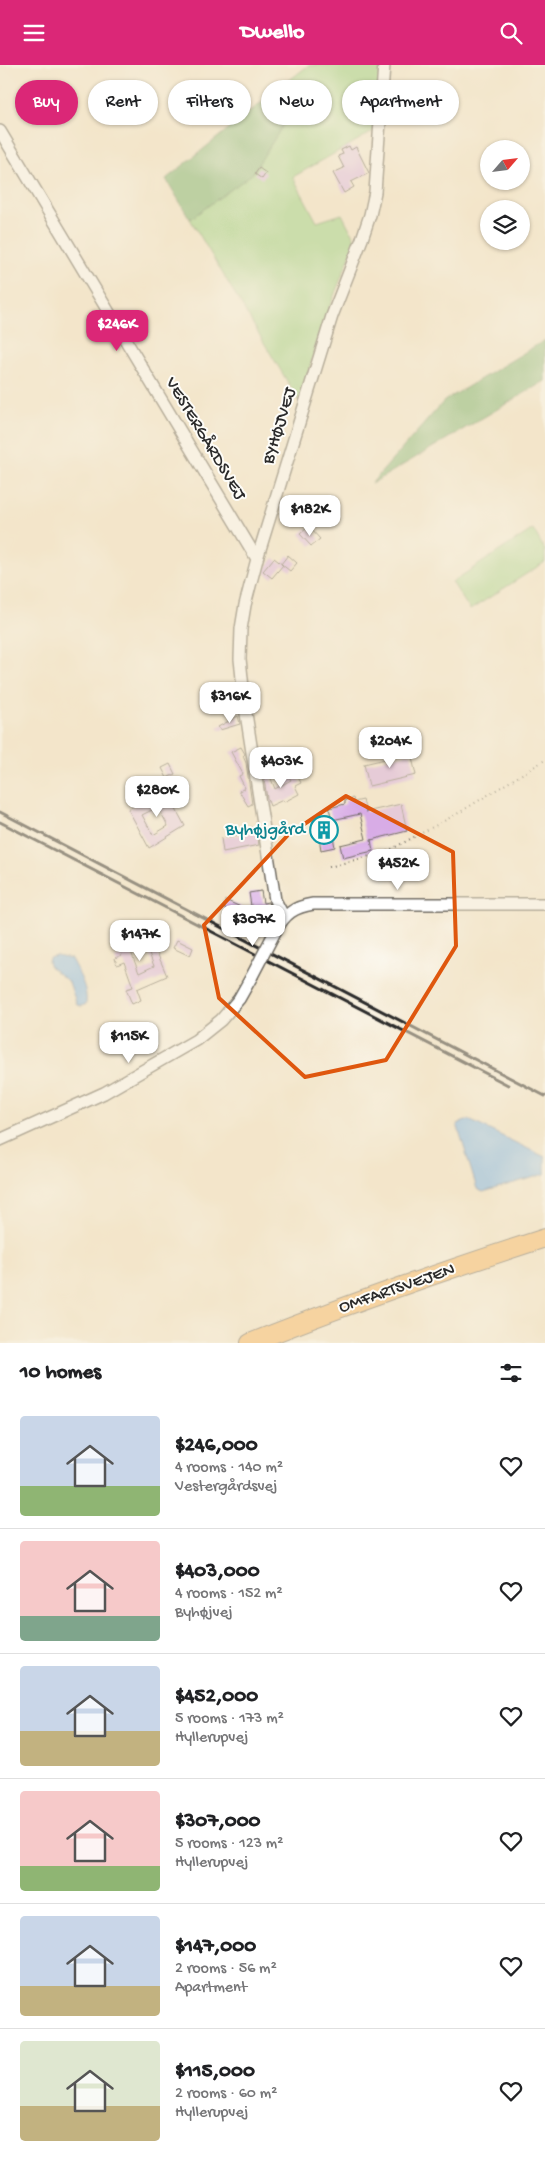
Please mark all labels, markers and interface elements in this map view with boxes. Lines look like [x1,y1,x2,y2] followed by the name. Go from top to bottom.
[20,19,48,47] icon: menu
[497,19,525,47] icon: search
[241,20,304,46] text: Dwello
[15,80,78,125] chip: Buy
[88,80,158,125] chip: Rent
[168,80,251,125] chip: Filters
[261,80,332,125] chip: New
[342,80,459,125] chip: Apartment
[480,140,530,190] north arrow
[480,140,530,250] map controls
[480,200,530,250] button: layers
[82,309,152,352] pin: $246K
[97,316,137,335] text: $246K
[160,372,252,505] street label: VESTERGÅRDSVEJ
[258,384,302,468] street label: BYHØJVEJ
[275,495,345,537] pin: $182K
[290,501,330,520] text: $182K
[195,681,265,724] pin: $316K
[211,688,249,707] text: $316K
[355,727,425,769] pin: $204K
[370,733,410,752] text: $204K
[246,747,316,789] pin: $403K
[261,753,301,772] text: $403K
[122,775,192,818] pin: $280K
[136,782,178,801] text: $280K
[309,815,339,845] building icon: Byhøjgård
[225,820,306,841] place label: Byhøjgård
[363,849,433,891] pin: $452K
[378,855,418,874] text: $452K
[218,905,288,947] pin: $307K
[232,911,274,930] text: $307K
[105,919,175,962] pin: $147K
[121,926,159,945] text: $147K
[94,1021,164,1064] pin: $115K
[110,1028,148,1047] text: $115K
[336,1259,458,1319] street label: OMFARTSVEJEN
[497,1359,525,1387] icon: filters
[20,1361,101,1386] text: 10 homes
[175,1434,258,1459] text: $246,000
[60,1436,120,1496] icon: home
[497,1452,525,1480] icon: heart
[175,1459,283,1478] text: 4 rooms · 140 m²
[175,1478,277,1497] text: Vestergårdsvej
[175,1560,260,1585] text: $403,000
[60,1561,120,1621] icon: home
[497,1577,525,1605] icon: heart
[175,1585,283,1604] text: 4 rooms · 152 m²
[175,1604,233,1623] text: Byhøjvej
[175,1685,258,1710] text: $452,000
[60,1686,120,1746] icon: home
[497,1702,525,1730] icon: heart
[175,1710,284,1729] text: 5 rooms · 173 m²
[175,1729,248,1748] text: Hyllerupvej
[175,1810,261,1835] text: $307,000
[60,1811,120,1871] icon: home
[497,1827,525,1855] icon: heart
[175,1835,283,1854] text: 5 rooms · 123 m²
[175,1854,248,1873] text: Hyllerupvej
[175,1935,256,1960] text: $147,000
[60,1936,120,1996] icon: home
[497,1952,525,1980] icon: heart
[175,1960,277,1979] text: 2 rooms · 56 m²
[175,1979,247,1998] text: Apartment
[175,2060,255,2085] text: $115,000
[60,2061,120,2121] icon: home
[497,2077,525,2105] icon: heart
[175,2085,277,2104] text: 2 rooms · 60 m²
[175,2104,248,2123] text: Hyllerupvej

